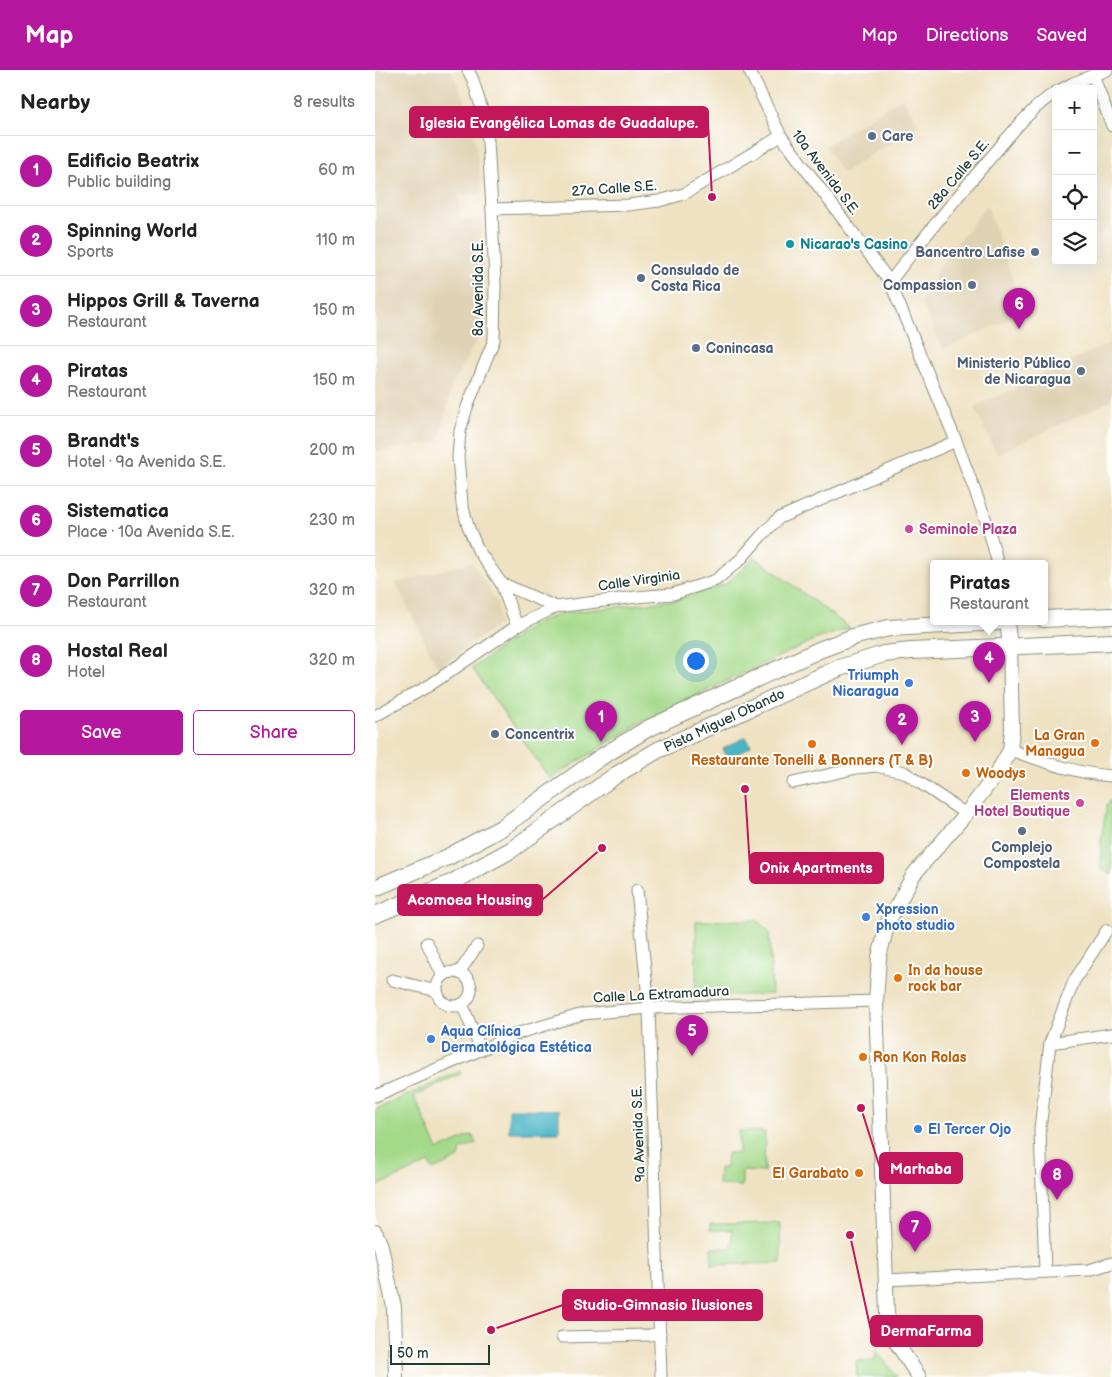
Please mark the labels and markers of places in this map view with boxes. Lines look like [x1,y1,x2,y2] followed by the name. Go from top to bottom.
[410,107,708,137] callout: Iglesia Evangélica Lomas de Guadalupe.
[882,128,913,145] place label: Care
[866,130,878,142] marker: Care
[800,236,908,253] place label: Nicarao's Casino
[784,238,796,250] marker: Nicarao's Casino
[915,244,1025,261] place label: Bancentro Lafise
[1029,246,1041,258] marker: Bancentro Lafise
[651,262,739,295] place label: Consulado de Costa Rica
[635,272,647,284] marker: Consulado de Costa Rica
[883,277,962,294] place label: Compassion
[966,279,978,291] marker: Compassion
[1003,288,1035,329] pin: 6
[706,340,774,357] place label: Conincasa
[690,342,702,354] marker: Conincasa
[957,355,1071,388] place label: Ministerio Público de Nicaragua
[1075,365,1087,377] marker: Ministerio Público de Nicaragua
[919,521,1017,538] place label: Seminole Plaza
[903,523,915,535] marker: Seminole Plaza
[973,642,1005,683] pin: 4
[832,667,899,700] place label: Triumph Nicaragua
[903,677,915,689] marker: Triumph Nicaragua
[585,701,617,742] pin: 1
[959,701,991,742] pin: 3
[886,704,918,745] pin: 2
[505,726,575,743] place label: Concentrix
[1025,727,1085,760] place label: La Gran Managua
[489,728,501,740] marker: Concentrix
[1089,737,1101,749] marker: La Gran Managua
[806,738,818,750] marker: Restaurante Tonelli & Bonners (T & B)
[691,752,933,769] place label: Restaurante Tonelli & Bonners (T & B)
[976,765,1026,782] place label: Woodys
[960,767,972,779] marker: Woodys
[974,787,1070,820] place label: Elements Hotel Boutique
[1074,797,1086,809] marker: Elements Hotel Boutique
[1016,825,1028,837] marker: Complejo Compostela
[984,839,1060,872] place label: Complejo Compostela
[750,853,883,883] callout: Onix Apartments
[398,885,542,915] callout: Acomoea Housing
[876,901,955,934] place label: Xpression photo studio
[860,911,872,923] marker: Xpression photo studio
[908,962,983,995] place label: In da house rock bar
[892,972,904,984] marker: In da house rock bar
[676,1015,708,1056] pin: 5
[440,1023,592,1056] place label: Aqua Clínica Dermatológica Estética
[425,1033,437,1045] marker: Aqua Clínica Dermatológica Estética
[873,1049,967,1066] place label: Ron Kon Rolas
[857,1051,869,1063] marker: Ron Kon Rolas
[928,1121,1011,1138] place label: El Tercer Ojo
[912,1123,924,1135] marker: El Tercer Ojo
[880,1153,962,1183] callout: Marhaba
[1041,1159,1073,1200] pin: 8
[772,1165,849,1182] place label: El Garabato
[853,1167,865,1179] marker: El Garabato
[899,1211,931,1252] pin: 7
[563,1290,762,1320] callout: Studio-Gimnasio Ilusiones
[871,1316,982,1346] callout: DermaFarma

